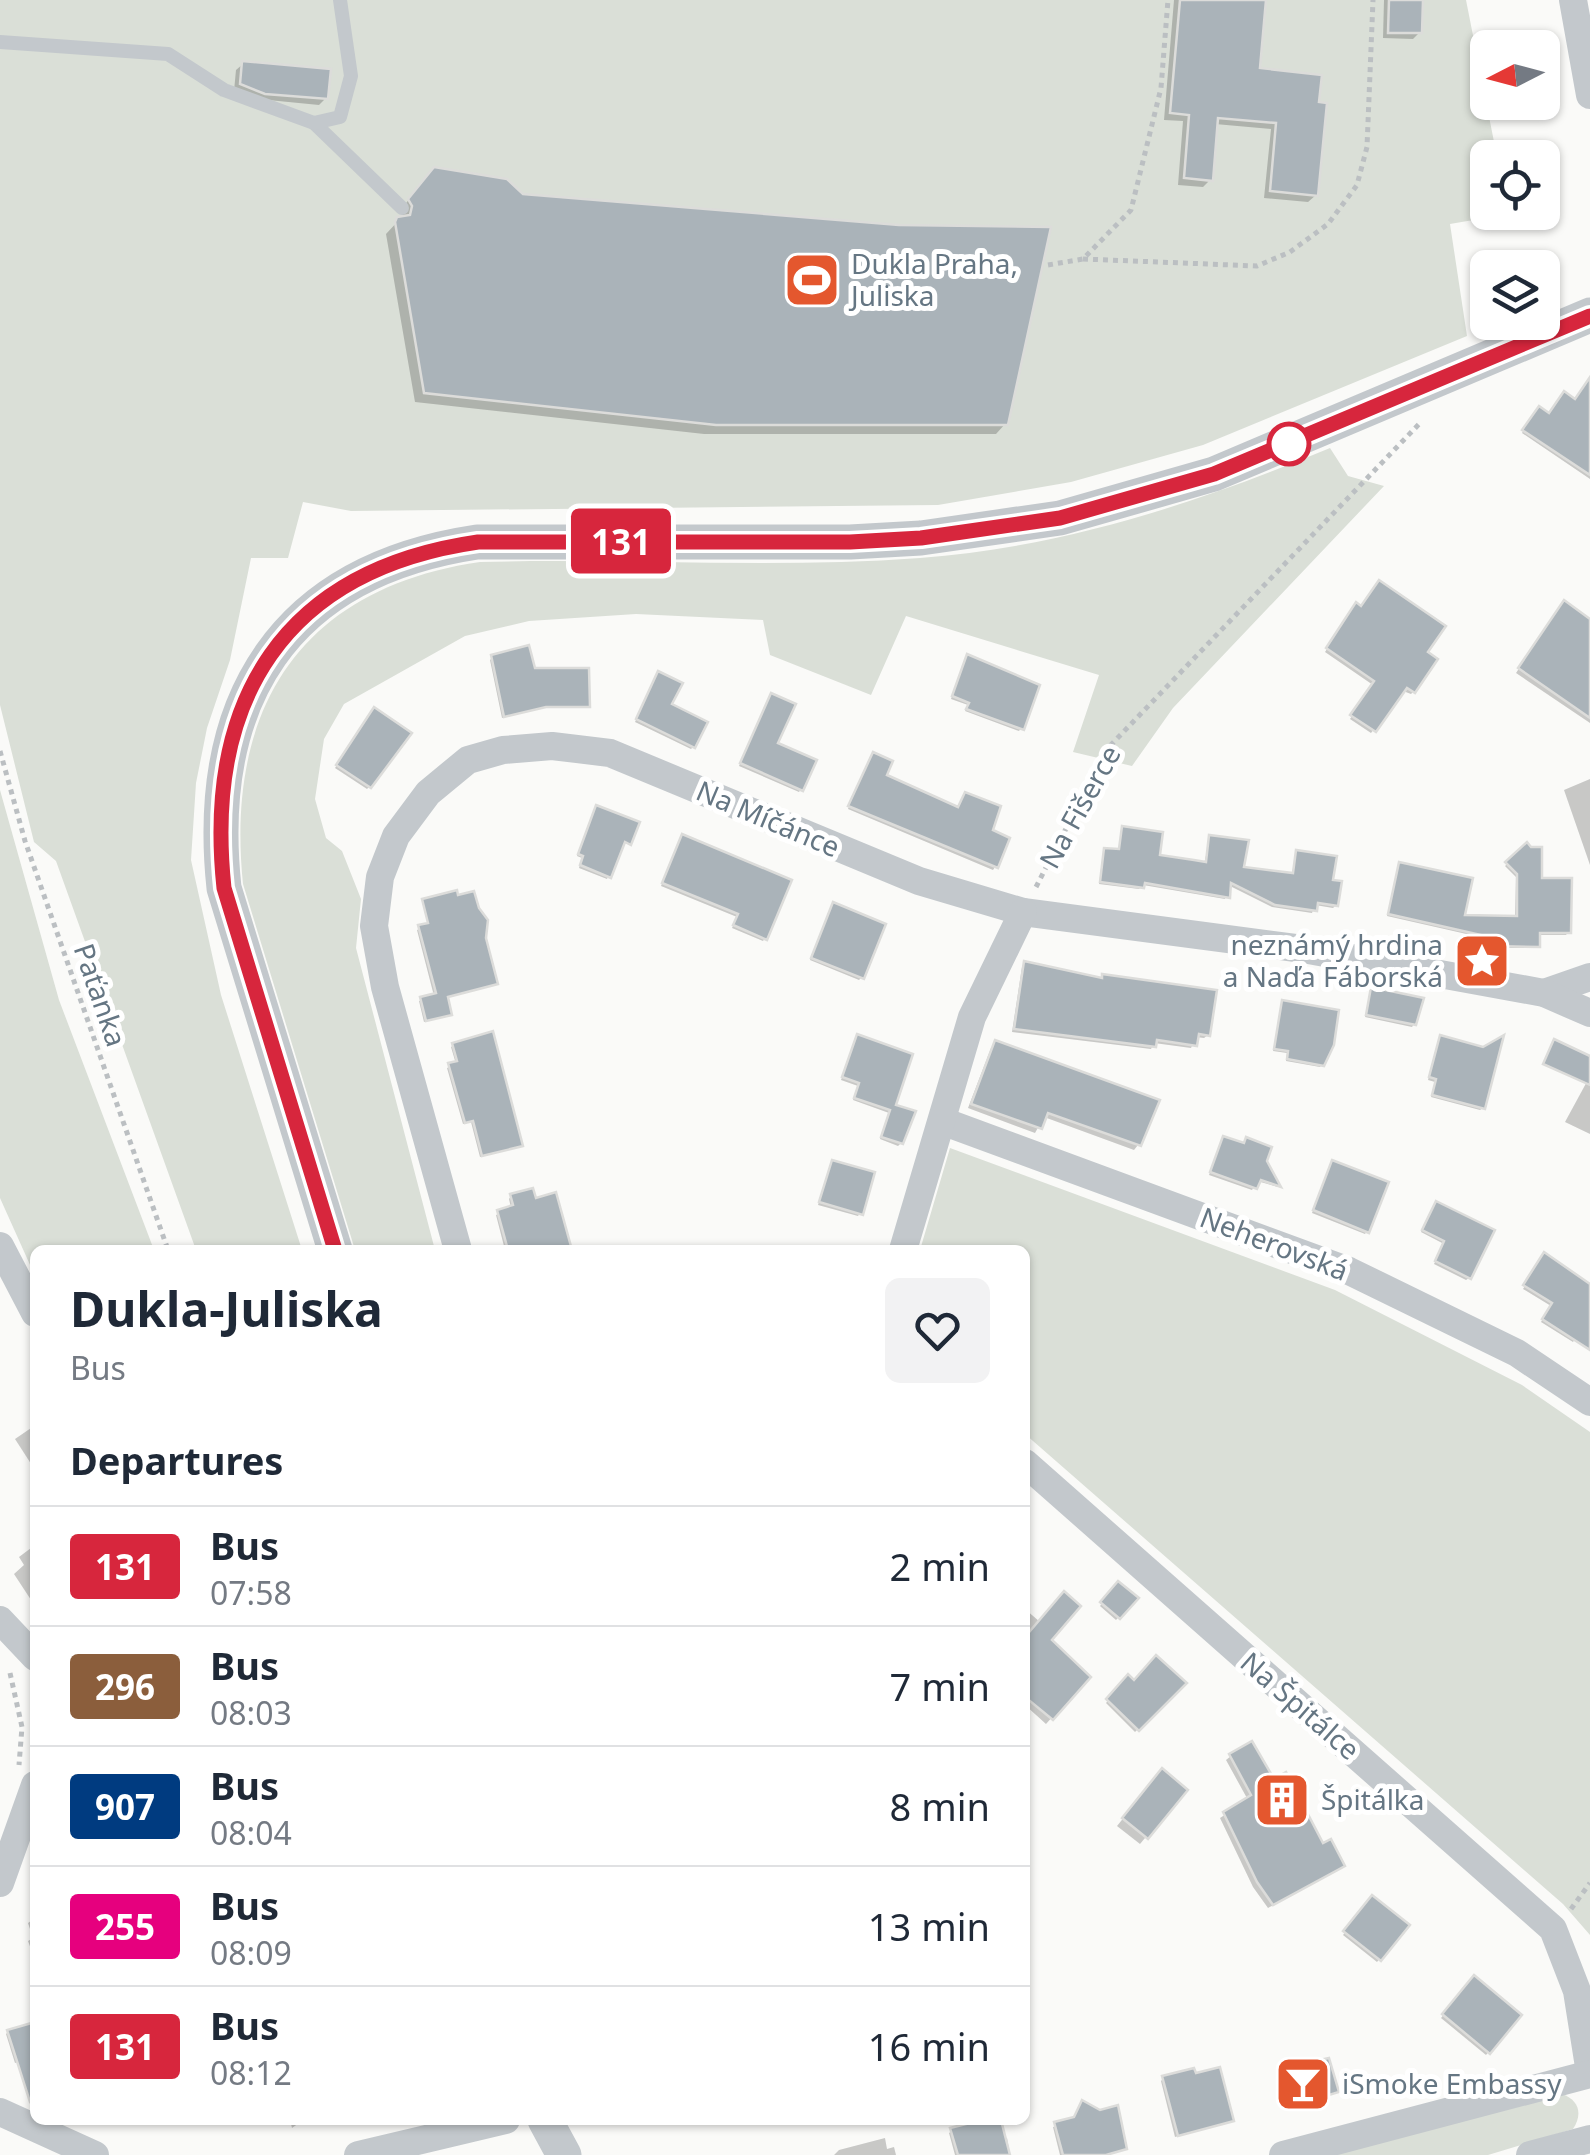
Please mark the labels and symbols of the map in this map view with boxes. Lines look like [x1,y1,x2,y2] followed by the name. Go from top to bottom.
[1470,30,1560,120] north arrow
[848,244,1018,314] place label: Dukla Praha, Juliska
[782,250,842,310] sports icon: Dukla Praha, Juliska
[1268,423,1310,465] unlabelled marker
[564,508,678,574] line badge: 131
[1030,738,1129,875] street label: Na Fišerce
[691,771,846,865] street label: Na Míčánce
[1223,925,1443,995] place label: neznámý hrdina a Naďa Fáborská
[1452,931,1512,991] place icon: neznámý hrdina a Naďa Fáborská
[66,938,136,1051] street label: Paťanka
[1195,1197,1354,1289] street label: Neherovská
[1233,1643,1368,1768] street label: Na Špitálce
[1252,1770,1312,1830] building icon: Špitálka
[1321,1780,1425,1818] place label: Špitálka
[1273,2054,1333,2114] bar icon: iSmoke Embassy
[1342,2064,1562,2102] place label: iSmoke Embassy

